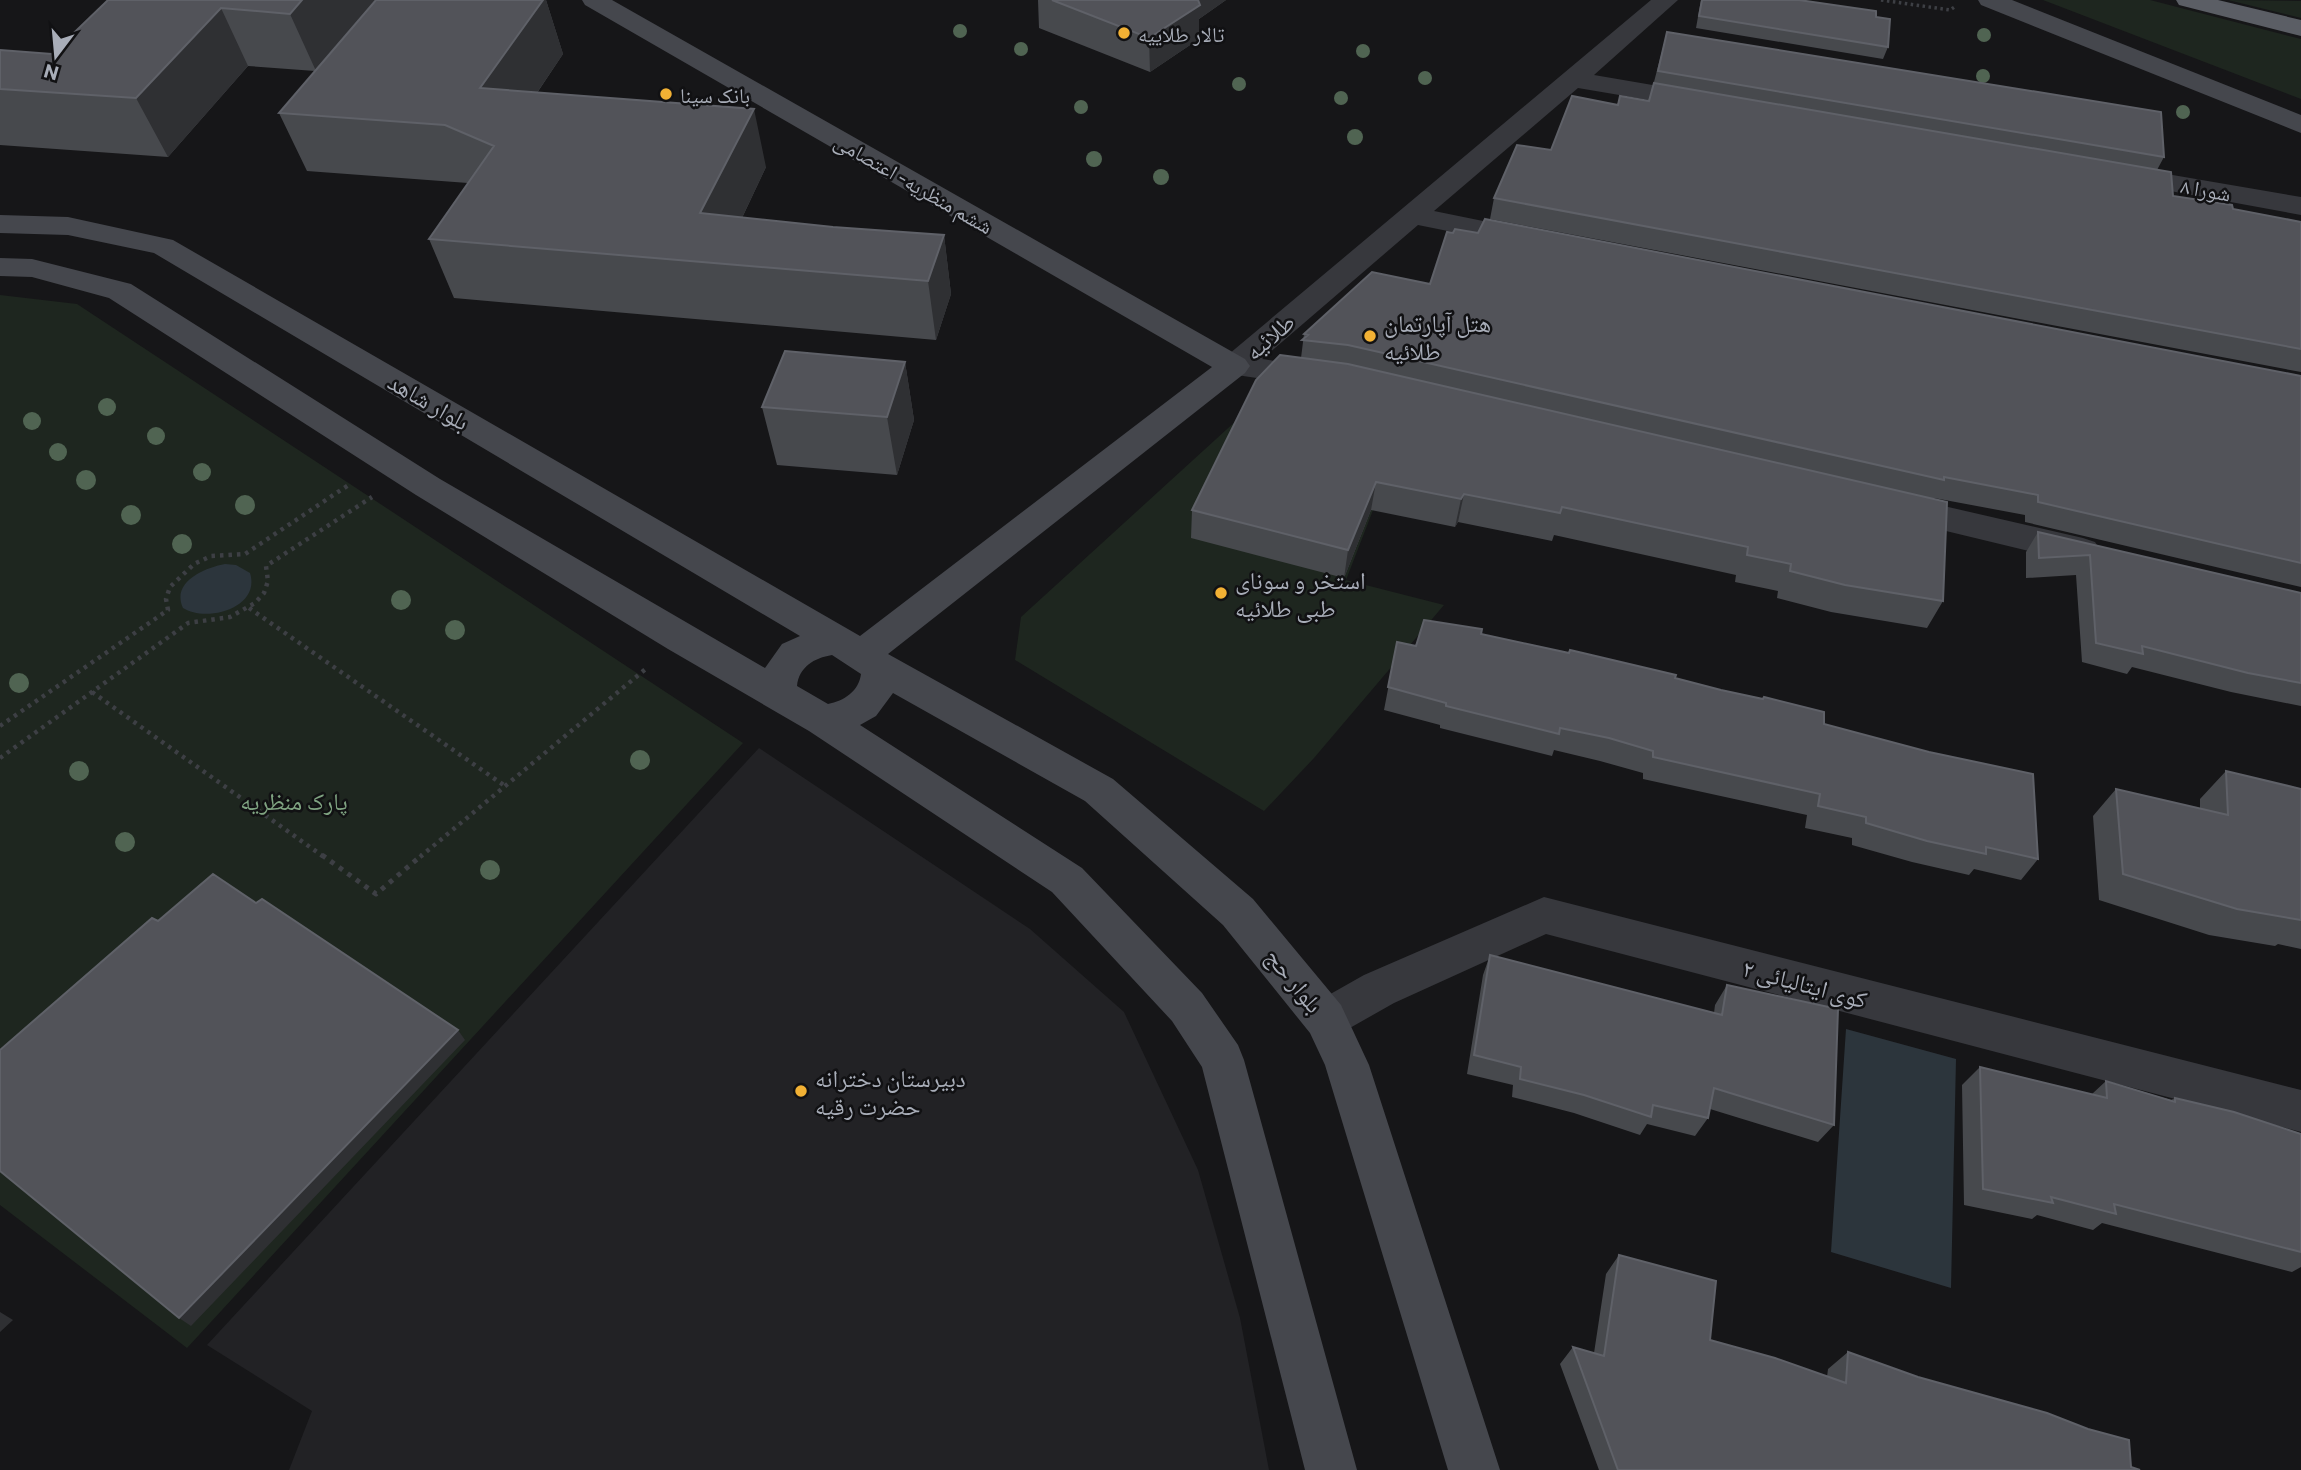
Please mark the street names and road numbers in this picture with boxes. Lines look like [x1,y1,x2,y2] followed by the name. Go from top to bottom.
[829,128,998,241] street label: ششم منظریه- اعتصامی
[2179,172,2233,206] street label: شورا ۸
[1238,306,1300,366] street label: طلائیه
[383,366,475,436] street label: بلوار شاهد
[1259,942,1330,1019] street label: بلوار حج
[1739,952,1870,1014] street label: کوی ایتالیائی ۲

